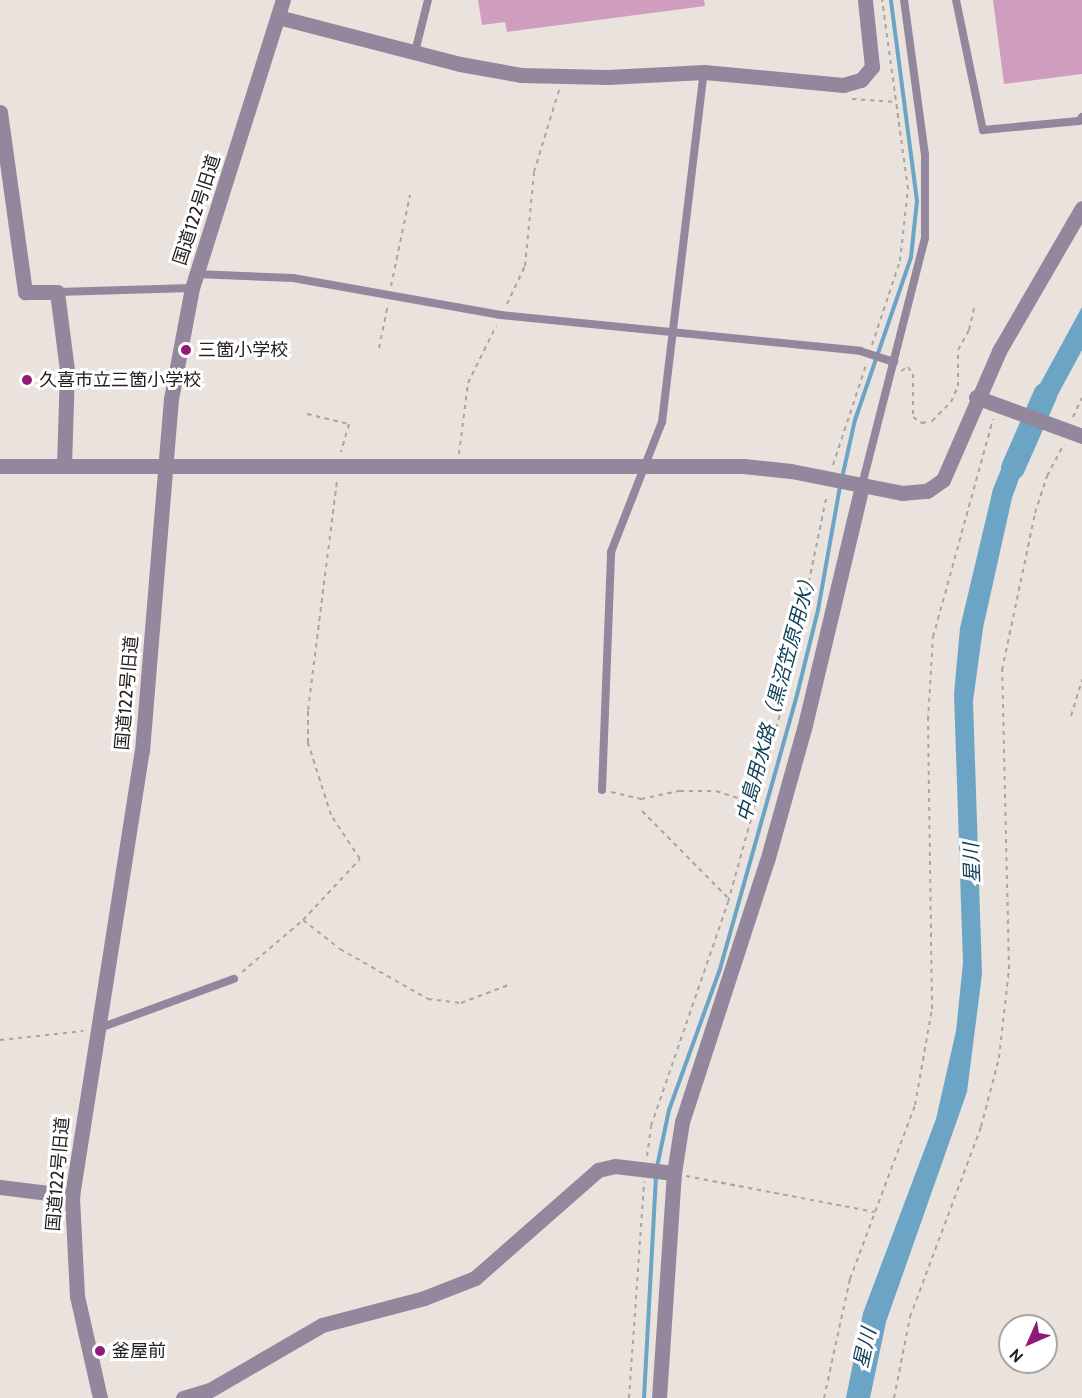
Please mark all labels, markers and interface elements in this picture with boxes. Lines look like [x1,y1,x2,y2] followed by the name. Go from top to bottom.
[169,152,225,268] street label: 国道122号旧道
[198,339,288,361] place label: 三箇小学校
[179,343,193,357] marker: 三箇小学校
[39,369,201,391] place label: 久喜市立三箇小学校
[20,373,34,387] marker: 久喜市立三箇小学校
[732,567,822,825] water label: 中島用水路（黒沼笠原用水）
[111,635,143,751] street label: 国道122号旧道
[959,843,985,883] water label: 星川
[42,1116,74,1232] street label: 国道122号旧道
[998,1314,1058,1374] north arrow
[849,1326,881,1370] water label: 星川
[112,1340,166,1362] place label: 釜屋前
[93,1344,107,1358] marker: 釜屋前
[1006,1345,1027,1366] text: N

